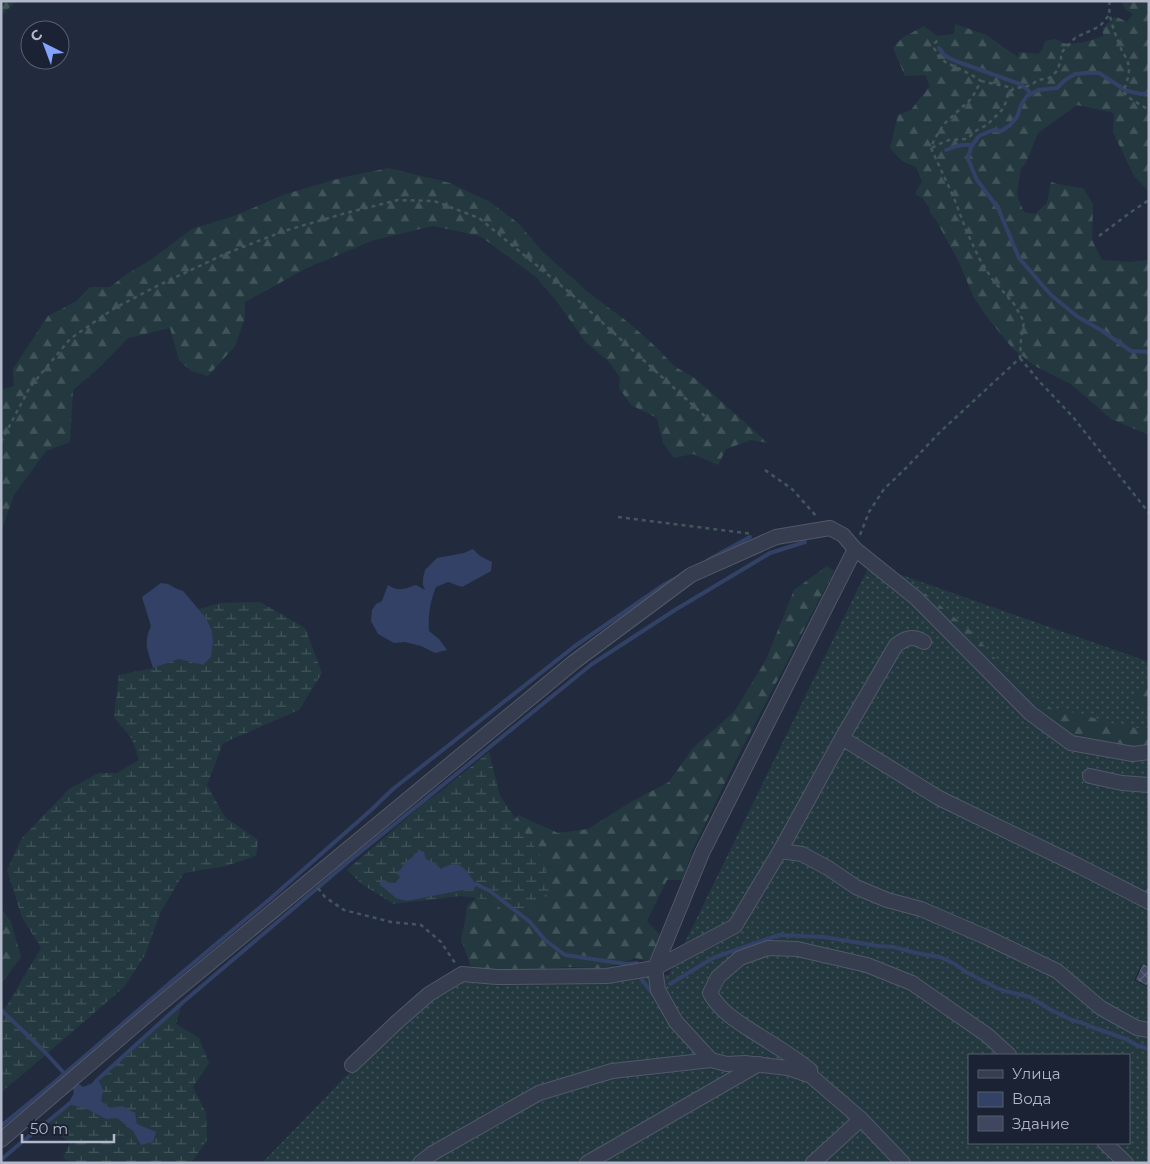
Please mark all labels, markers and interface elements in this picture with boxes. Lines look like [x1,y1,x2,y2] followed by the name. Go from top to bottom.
[20,20,70,70] north arrow
[26,25,46,45] text: С
[968,1054,1130,1144] legend
[1012,1064,1060,1083] text: Улица
[1012,1089,1051,1108] text: Вода
[22,1112,115,1144] scale bar
[1012,1114,1070,1133] text: Здание
[30,1119,68,1138] text: 50 m

